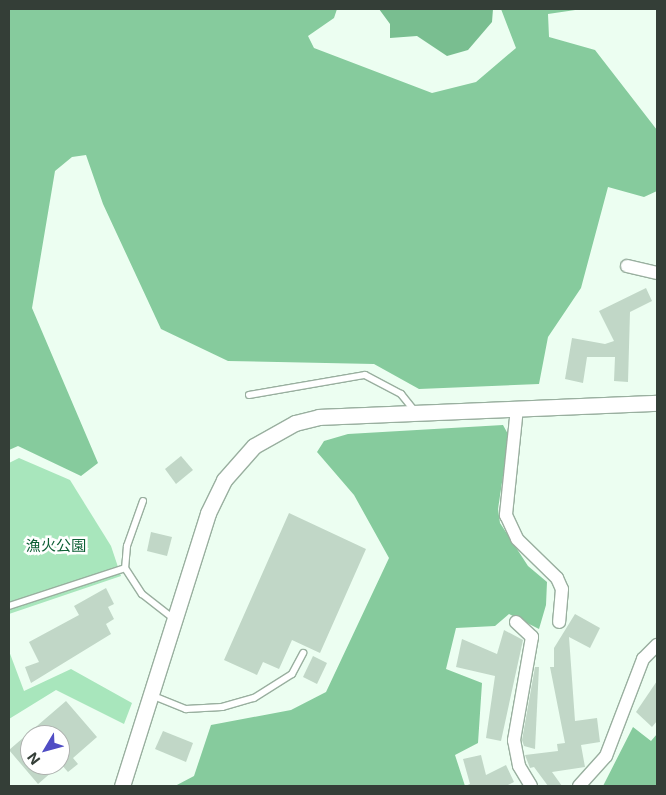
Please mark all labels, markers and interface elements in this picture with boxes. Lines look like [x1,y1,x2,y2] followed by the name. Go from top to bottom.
[26,537,86,555] park label: 漁火公園
[20,725,70,775] north arrow
[23,749,43,768] text: N

